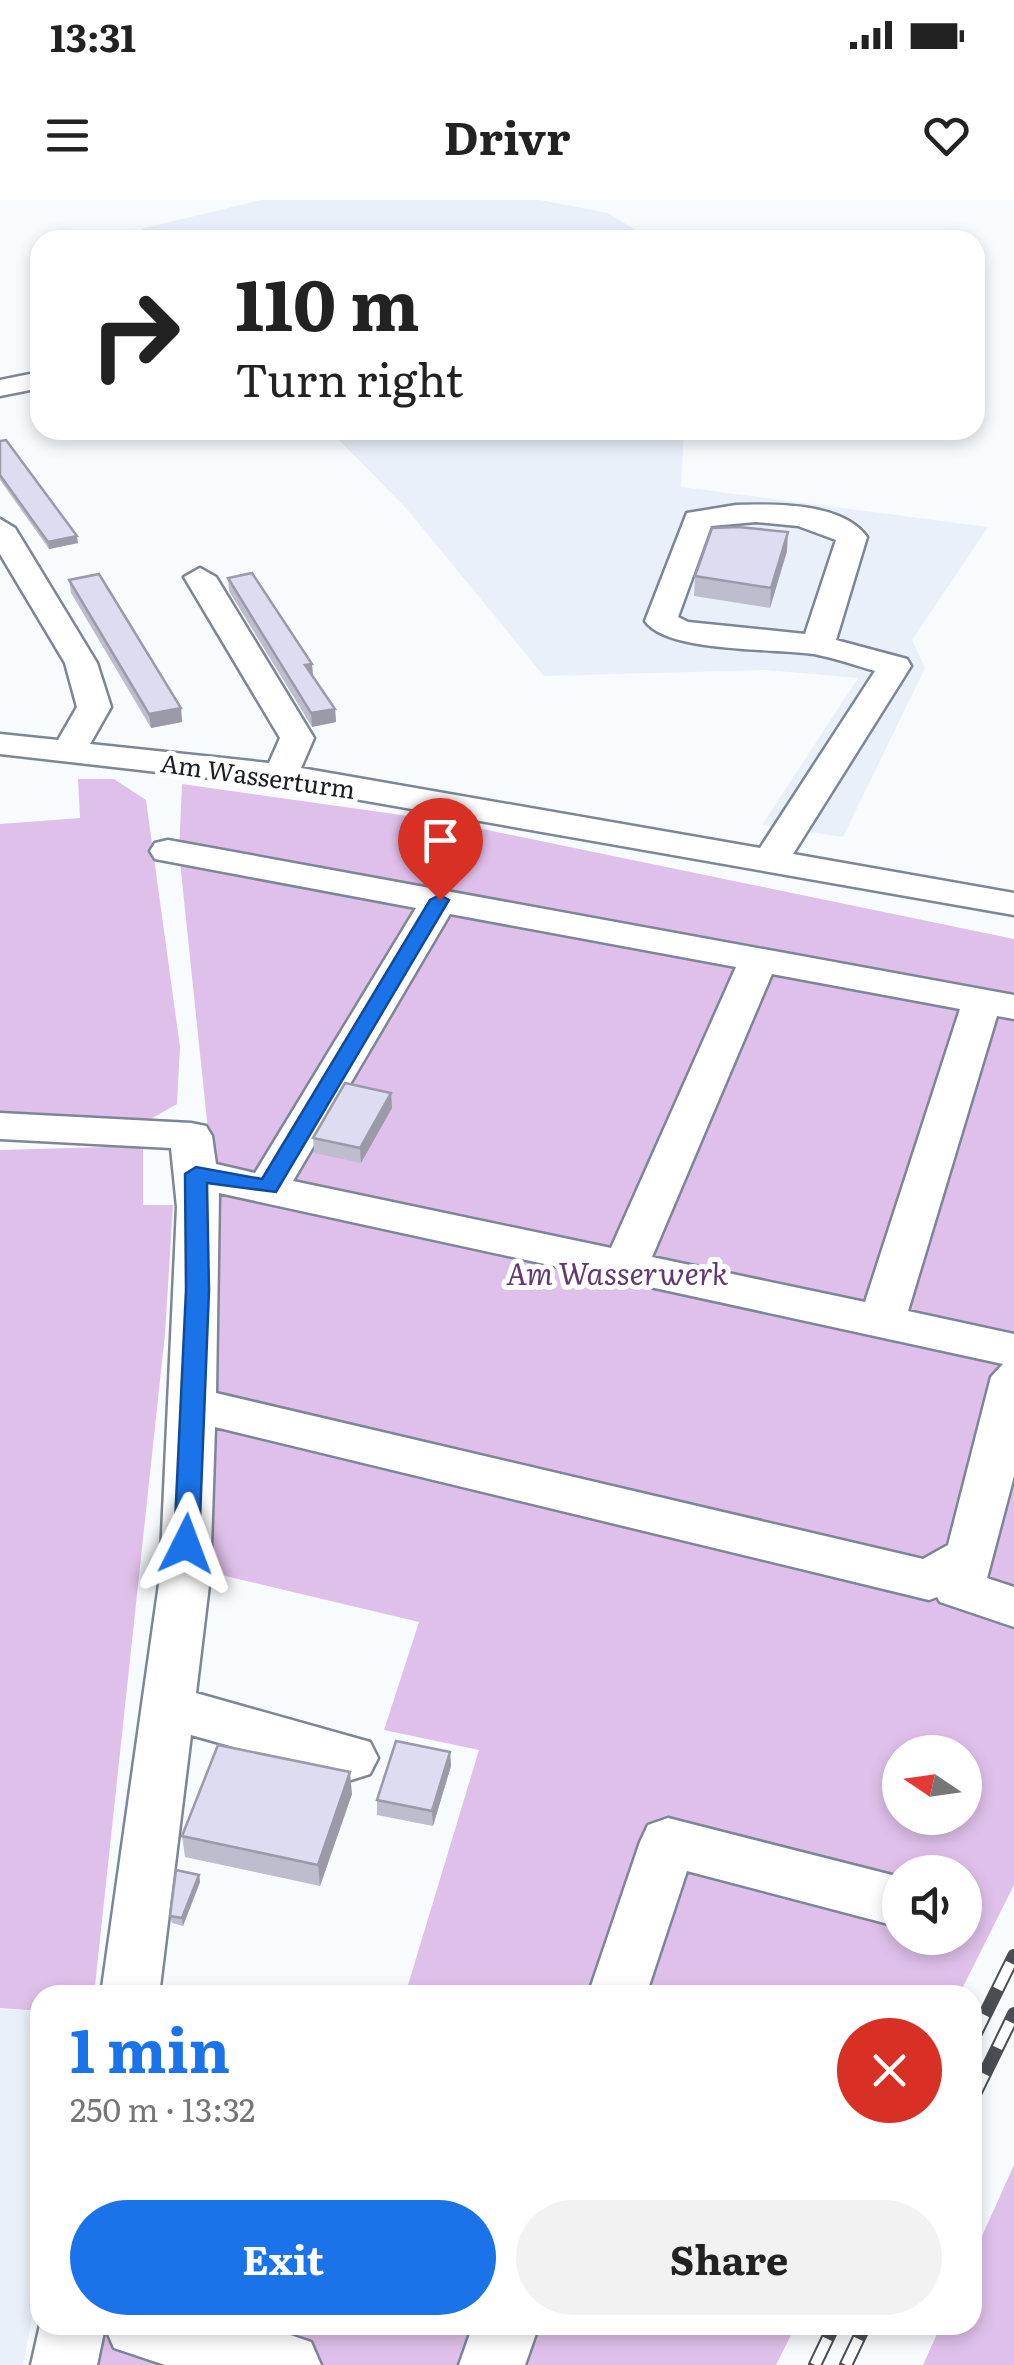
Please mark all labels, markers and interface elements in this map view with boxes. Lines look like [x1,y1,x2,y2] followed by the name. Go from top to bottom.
[50,7,136,64] text: 13:31
[443,102,571,169] text: Drivr
[40,108,95,163] icon: menu
[919,108,974,163] icon: heart
[235,249,420,353] text: 110 m
[70,270,200,400] icon: right
[235,344,463,411] text: Turn right
[158,743,358,807] street label: Am Wasserturm
[398,798,483,901] pin
[413,813,468,868] icon: arrive
[506,1250,729,1294] park label: Am Wasserwerk
[134,1492,238,1596] position arrow
[882,1735,982,1835] north arrow
[882,1735,982,1955] map controls
[882,1855,982,1955] button: sound
[70,2002,230,2091] text: 1 min
[837,2018,942,2123] button: close
[70,2084,255,2132] text: 250 m · 13:32
[70,2200,496,2315] button: Exit
[516,2200,942,2315] button: Share

